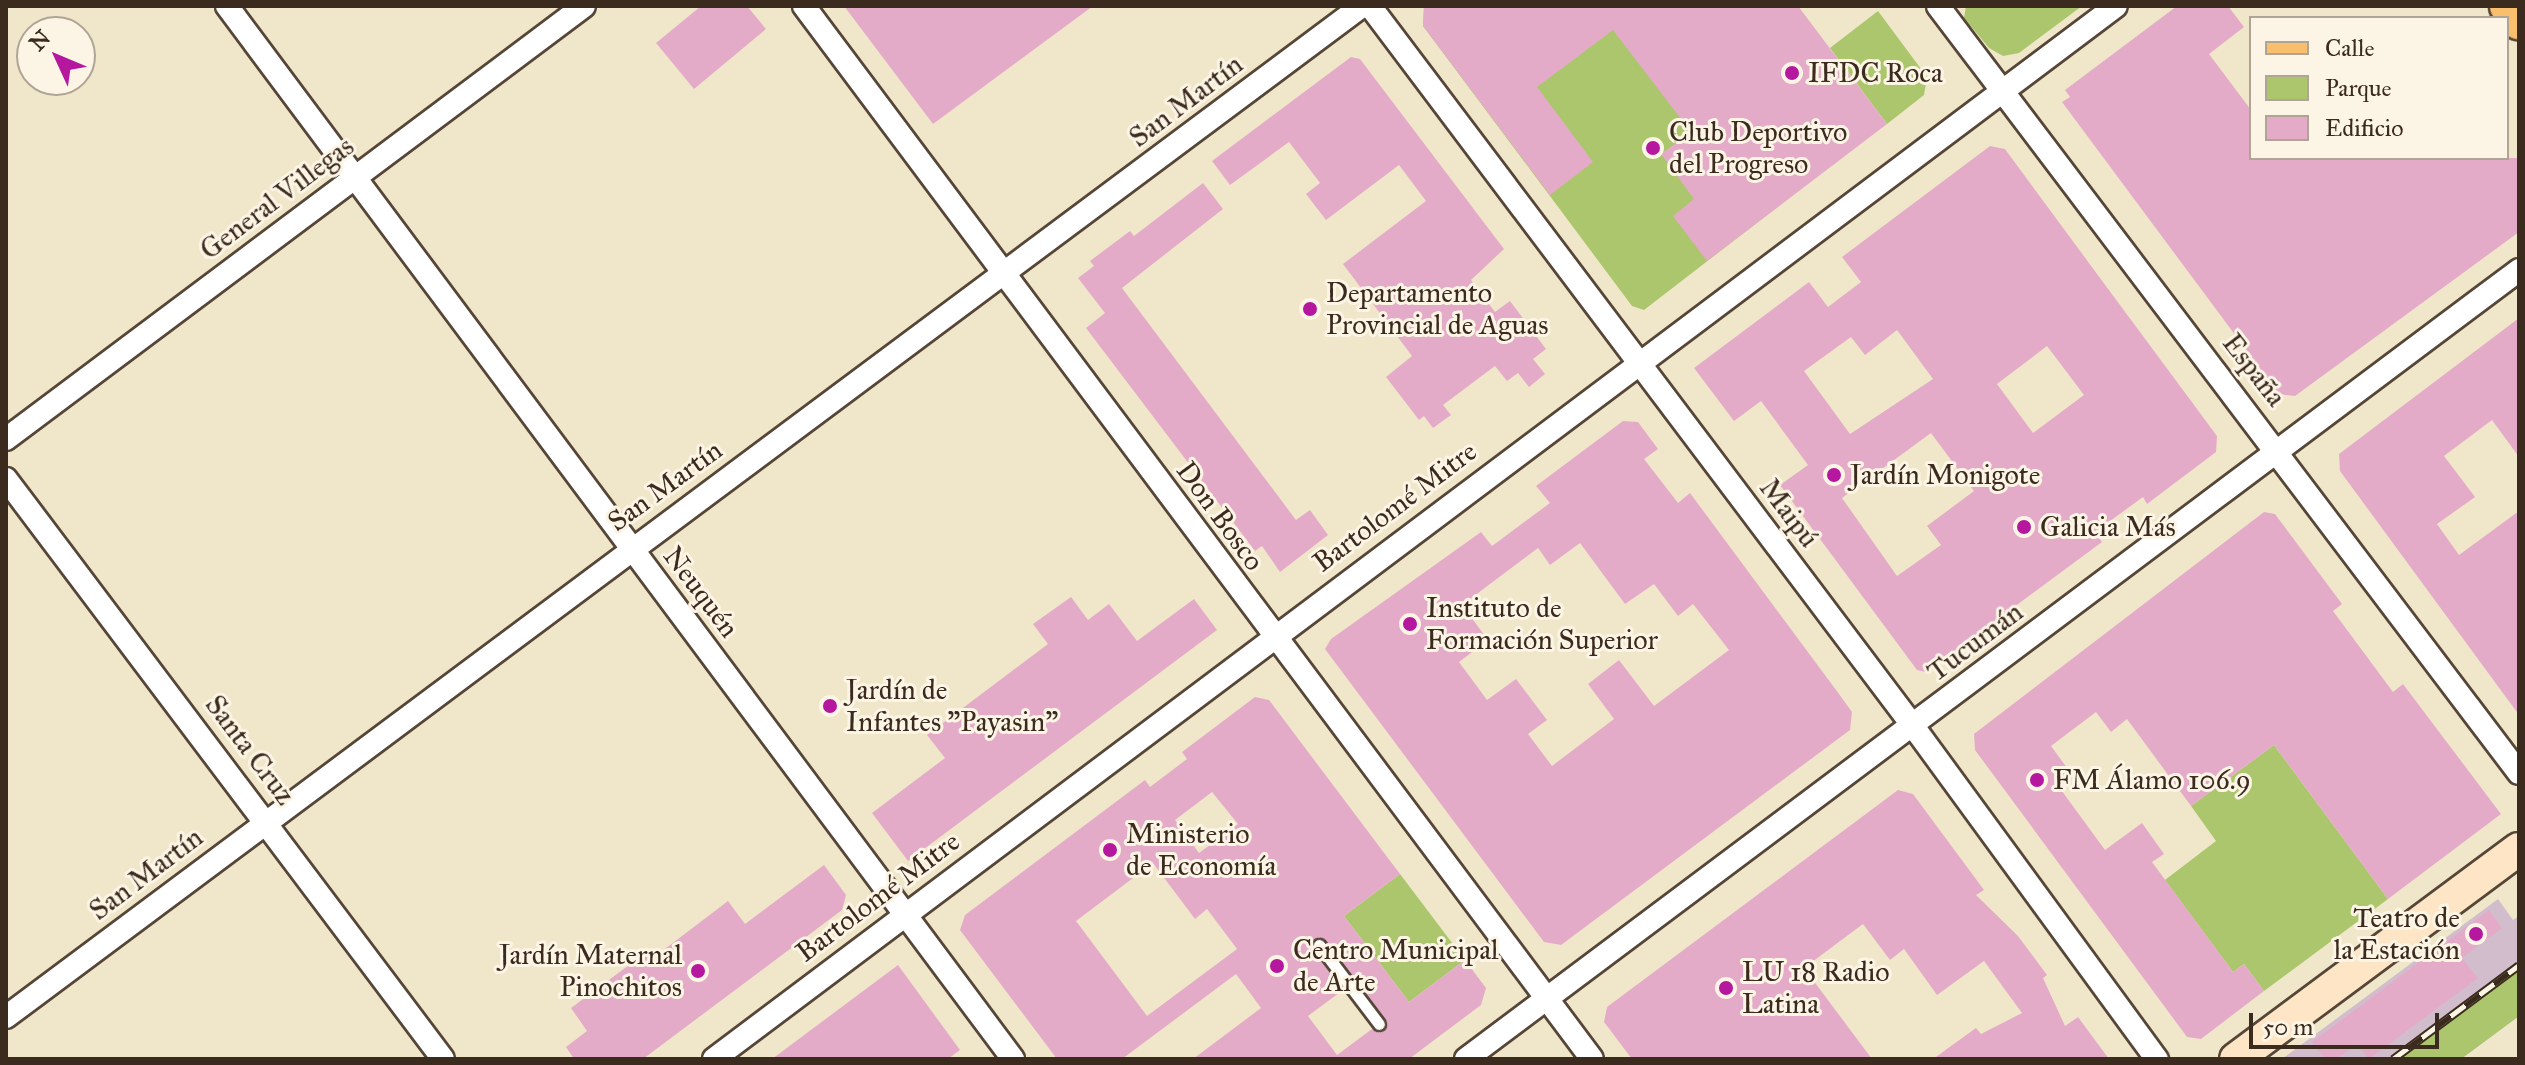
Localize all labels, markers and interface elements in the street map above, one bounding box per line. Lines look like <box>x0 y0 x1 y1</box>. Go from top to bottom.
north arrow <box>16 16 96 96</box>
legend <box>2249 16 2509 160</box>
text: N <box>24 24 56 56</box>
text: Calle <box>2325 33 2374 63</box>
street label: San Martín <box>1123 48 1249 154</box>
place label: IFDC Roca <box>1808 56 1943 90</box>
marker: IFDC Roca <box>1783 64 1801 82</box>
text: Parque <box>2325 73 2392 103</box>
text: Edificio <box>2325 113 2404 143</box>
place label: Club Deportivo del Progreso <box>1669 115 1847 181</box>
street label: General Villegas <box>193 129 361 267</box>
marker: Club Deportivo del Progreso <box>1644 139 1662 157</box>
place label: Departamento Provincial de Aguas <box>1326 276 1549 342</box>
marker: Departamento Provincial de Aguas <box>1301 300 1319 318</box>
street label: España <box>2215 327 2293 413</box>
street label: San Martín <box>601 433 729 539</box>
street label: Bartolomé Mitre <box>1307 435 1483 579</box>
street label: Don Bosco <box>1169 455 1271 577</box>
place label: Jardín Monigote <box>1850 458 2040 492</box>
marker: Jardín Monigote <box>1825 466 1843 484</box>
street label: Maipú <box>1752 472 1826 554</box>
place label: Galicia Más <box>2040 510 2176 544</box>
marker: Galicia Más <box>2015 518 2033 536</box>
street label: Neuquén <box>656 540 746 644</box>
place label: Instituto de Formación Superior <box>1426 591 1658 657</box>
street label: Tucumán <box>1921 595 2029 689</box>
marker: Instituto de Formación Superior <box>1401 615 1419 633</box>
place label: Jardín de Infantes "Payasin" <box>846 673 1058 739</box>
street label: Santa Cruz <box>198 689 302 811</box>
marker: Jardín de Infantes "Payasin" <box>821 697 839 715</box>
place label: FM Álamo 106.9 <box>2053 763 2251 797</box>
marker: FM Álamo 106.9 <box>2028 771 2046 789</box>
place label: Ministerio de Economía <box>1126 817 1276 883</box>
street label: San Martín <box>83 821 209 927</box>
street label: Bartolomé Mitre <box>790 825 966 969</box>
marker: Ministerio de Economía <box>1101 841 1119 859</box>
place label: Teatro de la Estación <box>2334 901 2460 967</box>
marker: Teatro de la Estación <box>2467 925 2485 943</box>
place label: Centro Municipal de Arte <box>1293 933 1499 999</box>
place label: Jardín Maternal Pinochitos <box>499 938 682 1004</box>
place label: LU 18 Radio Latina <box>1742 955 1890 1021</box>
marker: Centro Municipal de Arte <box>1268 957 1286 975</box>
marker: Jardín Maternal Pinochitos <box>689 962 707 980</box>
marker: LU 18 Radio Latina <box>1717 979 1735 997</box>
scale bar <box>2253 997 2443 1047</box>
text: 50 m <box>2263 1012 2313 1042</box>

